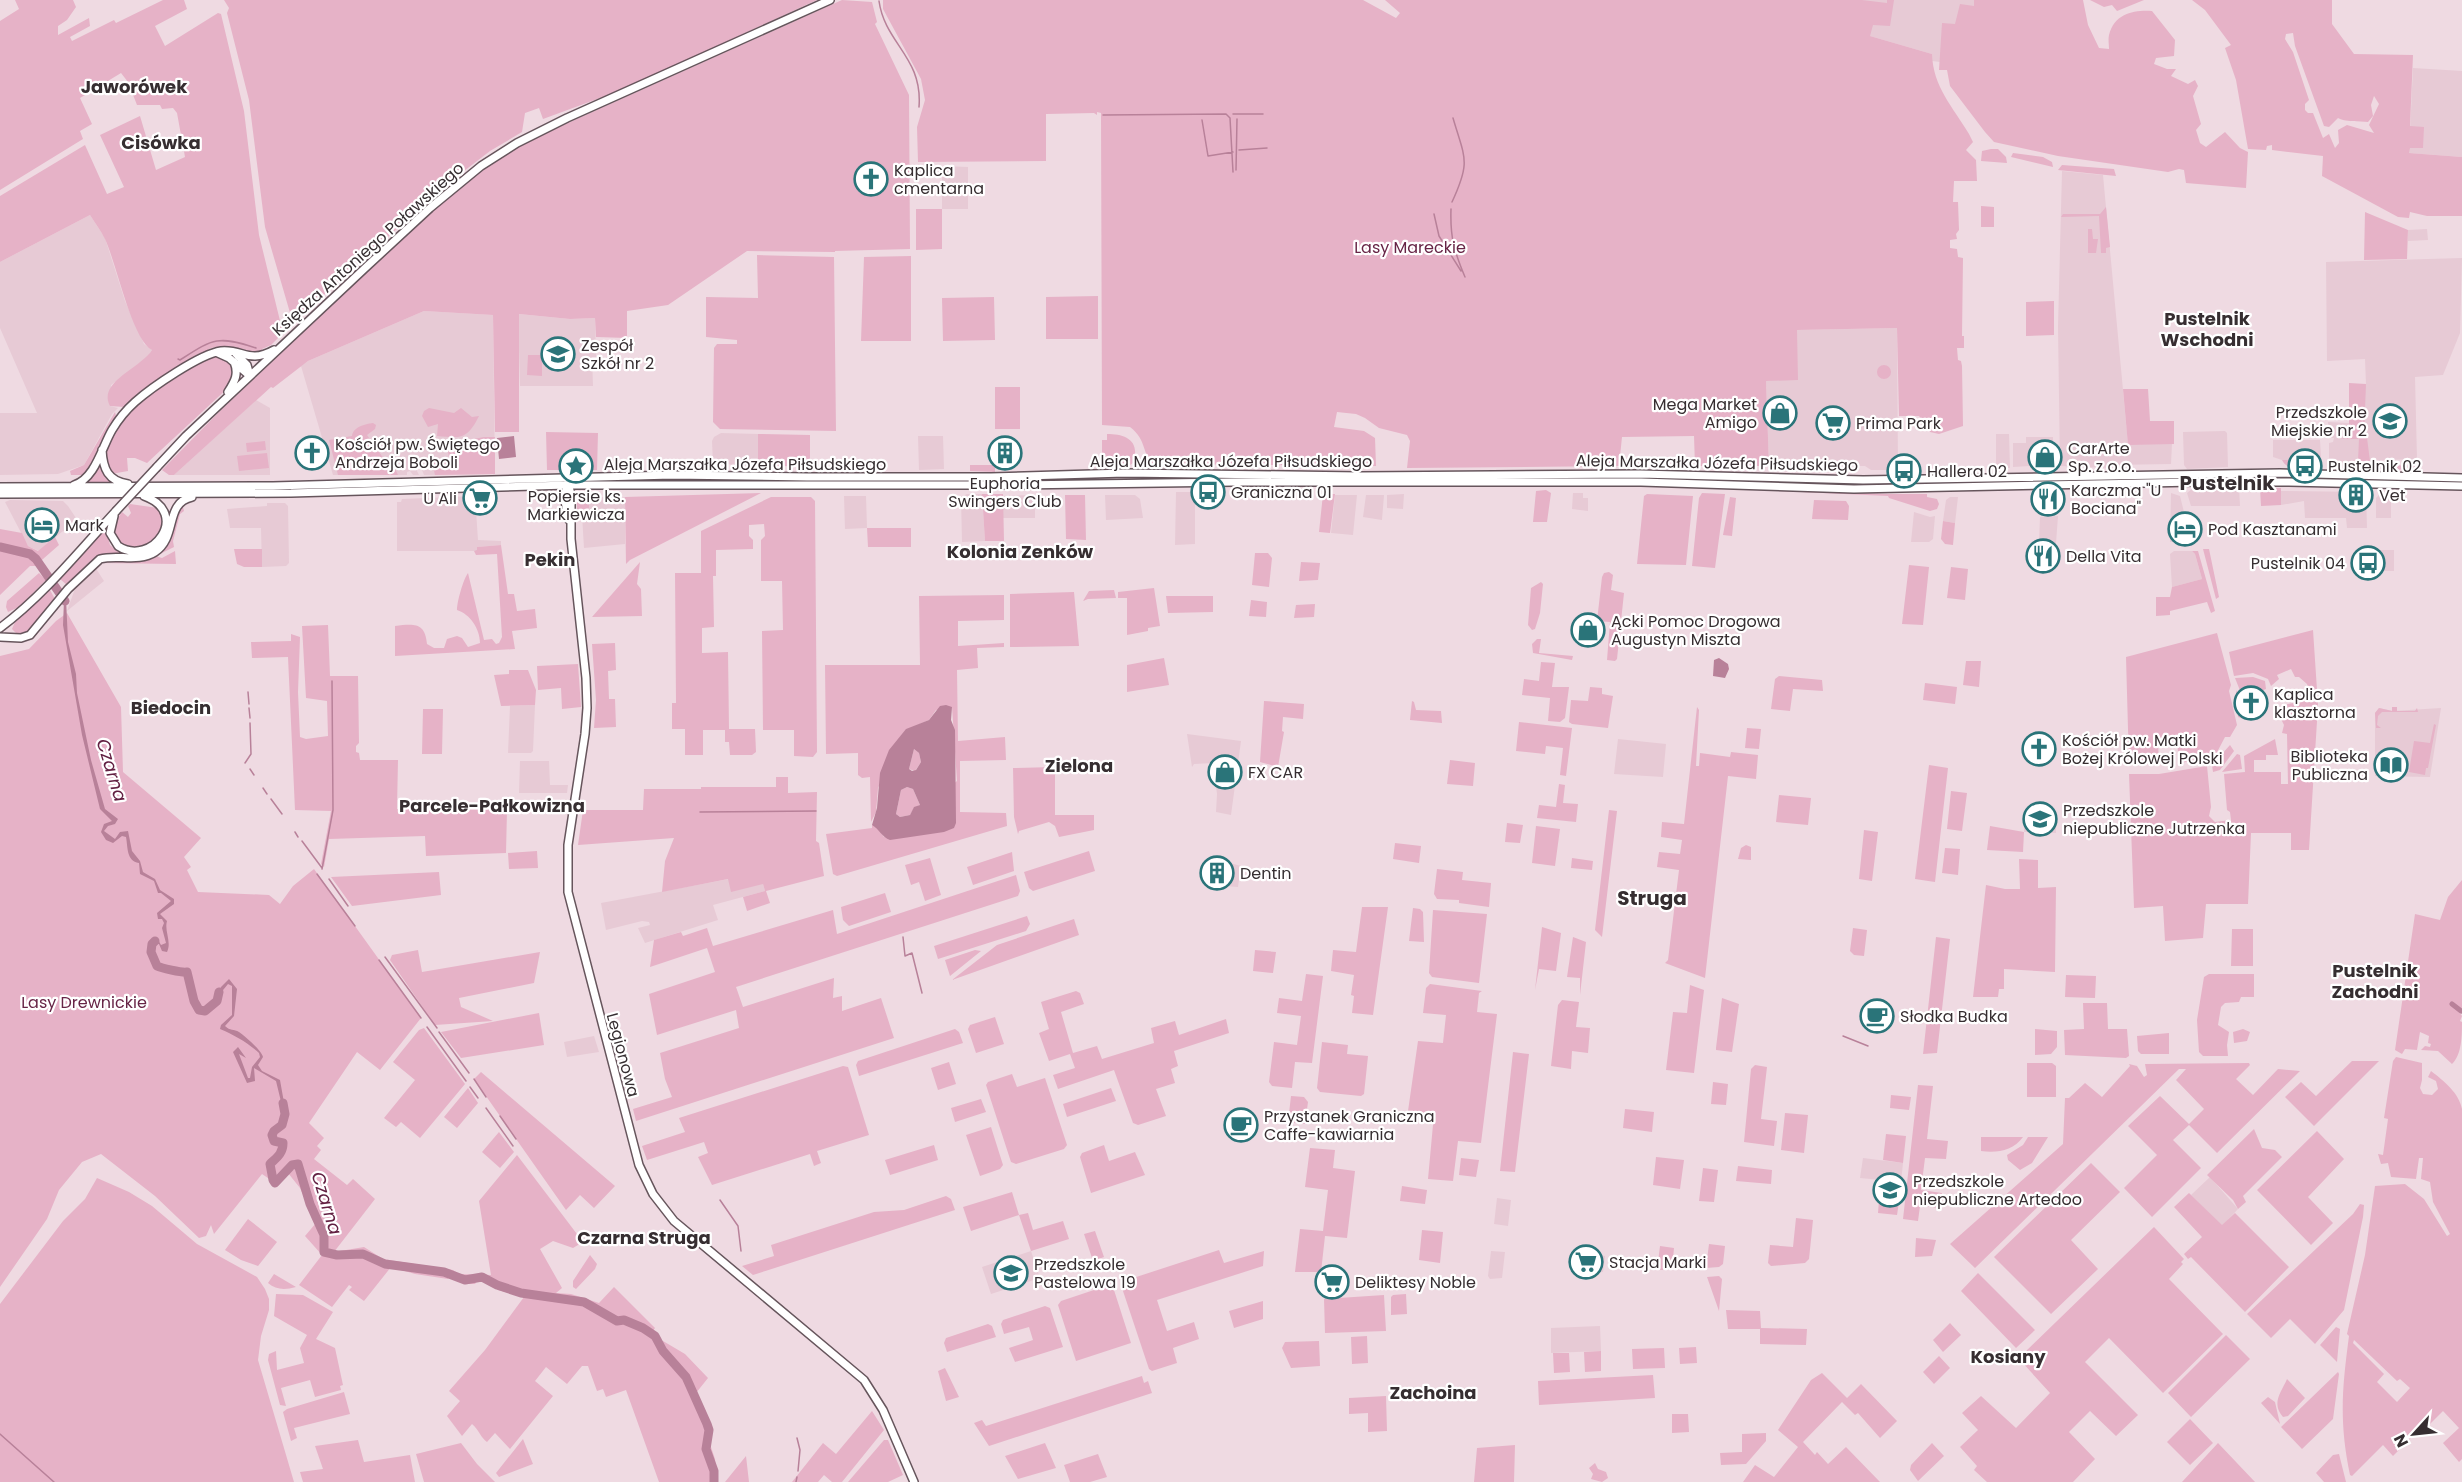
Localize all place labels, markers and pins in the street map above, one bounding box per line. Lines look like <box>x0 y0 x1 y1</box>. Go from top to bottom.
place label: Kaplica cmentarna <box>894 159 984 200</box>
church icon: Kaplica cmentarna <box>853 161 889 197</box>
place label: Zespół Szkół nr 2 <box>581 334 654 375</box>
school or university icon: Zespół Szkół nr 2 <box>540 336 576 372</box>
place label: Mega Market Amigo <box>1653 393 1757 434</box>
shop icon: Mega Market Amigo <box>1762 395 1798 431</box>
place label: Przedszkole Miejskie nr 2 <box>2271 401 2367 442</box>
school or university icon: Przedszkole Miejskie nr 2 <box>2372 403 2408 439</box>
supermarket icon: Prima Park <box>1815 405 1851 441</box>
place label: Prima Park <box>1856 412 1942 435</box>
place label: Kościół pw. Świętego Andrzeja Boboli <box>335 433 500 474</box>
church icon: Kościół pw. Świętego Andrzeja Boboli <box>294 435 330 471</box>
building icon: Euphoria Swingers Club <box>987 435 1023 471</box>
place label: CarArte Sp. z o.o. <box>2068 437 2135 478</box>
shop icon: CarArte Sp. z o.o. <box>2027 439 2063 475</box>
place icon: Popiersie ks. Markiewicza <box>558 448 594 484</box>
bus stop icon: Pustelnik 02 <box>2287 448 2323 484</box>
bus stop icon: Hallera 02 <box>1886 453 1922 489</box>
place label: Pustelnik 02 <box>2328 455 2421 478</box>
place label: Hallera 02 <box>1927 460 2007 483</box>
place label: Euphoria Swingers Club <box>948 472 1062 513</box>
bus stop icon: Graniczna 01 <box>1190 474 1226 510</box>
building icon: Vet <box>2338 477 2374 513</box>
place label: Karczma "U Bociana" <box>2071 479 2161 520</box>
supermarket icon: U Ali <box>462 480 498 516</box>
place label: Graniczna 01 <box>1231 481 1332 504</box>
restaurant icon: Karczma "U Bociana" <box>2030 481 2066 517</box>
place label: Vet <box>2379 484 2406 507</box>
place label: Popiersie ks. Markiewicza <box>527 485 625 526</box>
place label: U Ali <box>423 487 457 510</box>
hotel icon: Mark <box>24 507 60 543</box>
hotel icon: Pod Kasztanami <box>2167 511 2203 547</box>
place label: Mark <box>65 514 105 537</box>
place label: Pod Kasztanami <box>2208 518 2337 541</box>
restaurant icon: Della Vita <box>2025 538 2061 574</box>
place label: Della Vita <box>2066 545 2142 568</box>
bus stop icon: Pustelnik 04 <box>2350 545 2386 581</box>
place label: Pustelnik 04 <box>2251 552 2345 575</box>
place label: Ącki Pomoc Drogowa Augustyn Miszta <box>1611 610 1781 651</box>
shop icon: Ącki Pomoc Drogowa Augustyn Miszta <box>1570 612 1606 648</box>
place label: Kaplica klasztorna <box>2274 683 2356 724</box>
church icon: Kaplica klasztorna <box>2233 685 2269 721</box>
place label: Kościół pw. Matki Bożej Królowej Polski <box>2062 729 2223 770</box>
church icon: Kościół pw. Matki Bożej Królowej Polski <box>2021 731 2057 767</box>
place label: Biblioteka Publiczna <box>2291 745 2368 786</box>
library icon: Biblioteka Publiczna <box>2373 747 2409 783</box>
shop icon: FX CAR <box>1207 754 1243 790</box>
place label: FX CAR <box>1248 761 1303 784</box>
place label: Przedszkole niepubliczne Jutrzenka <box>2063 799 2245 840</box>
school or university icon: Przedszkole niepubliczne Jutrzenka <box>2022 801 2058 837</box>
building icon: Dentin <box>1199 855 1235 891</box>
place label: Dentin <box>1240 862 1291 885</box>
cafe icon: Słodka Budka <box>1859 998 1895 1034</box>
place label: Słodka Budka <box>1900 1005 2008 1028</box>
place label: Przystanek Graniczna Caffe-kawiarnia <box>1264 1105 1435 1146</box>
cafe icon: Przystanek Graniczna Caffe-kawiarnia <box>1223 1107 1259 1143</box>
place label: Przedszkole niepubliczne Artedoo <box>1913 1170 2082 1211</box>
school or university icon: Przedszkole niepubliczne Artedoo <box>1872 1172 1908 1208</box>
supermarket icon: Stacja Marki <box>1568 1244 1604 1280</box>
place label: Stacja Marki <box>1609 1251 1707 1274</box>
place label: Przedszkole Pastelowa 19 <box>1034 1253 1136 1294</box>
school or university icon: Przedszkole Pastelowa 19 <box>993 1255 1029 1291</box>
supermarket icon: Deliktesy Noble <box>1314 1264 1350 1300</box>
place label: Deliktesy Noble <box>1355 1271 1476 1294</box>

